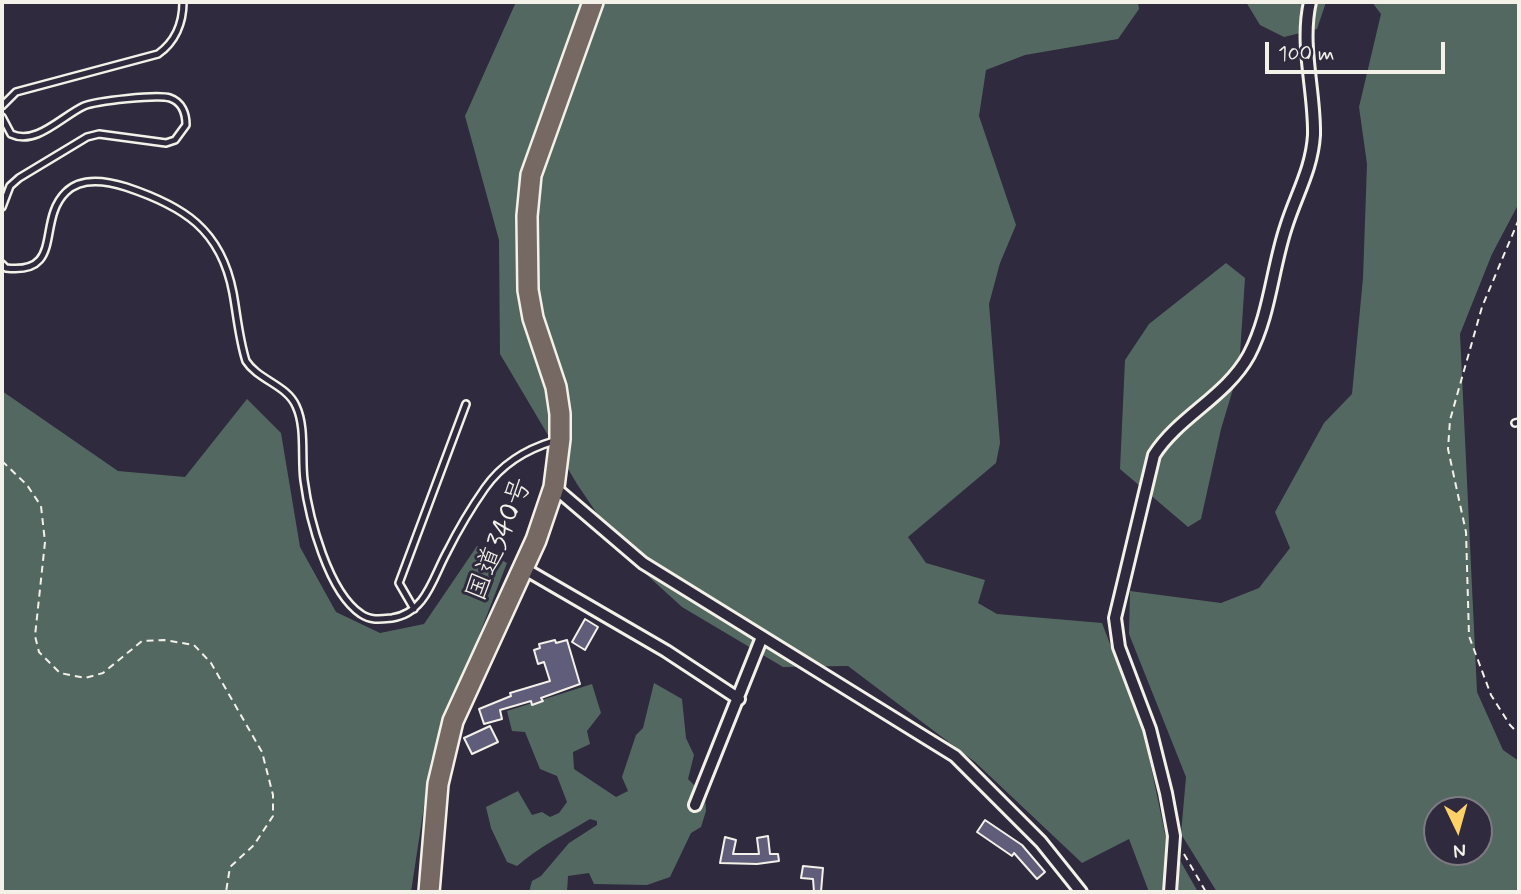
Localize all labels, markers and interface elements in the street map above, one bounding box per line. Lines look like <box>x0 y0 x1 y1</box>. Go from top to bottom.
scale bar <box>1269 28 1449 72</box>
text: 100 m <box>1278 40 1334 68</box>
street label: 国道340号 <box>461 473 541 607</box>
north arrow <box>1423 796 1493 866</box>
text: N <box>1452 837 1467 863</box>

